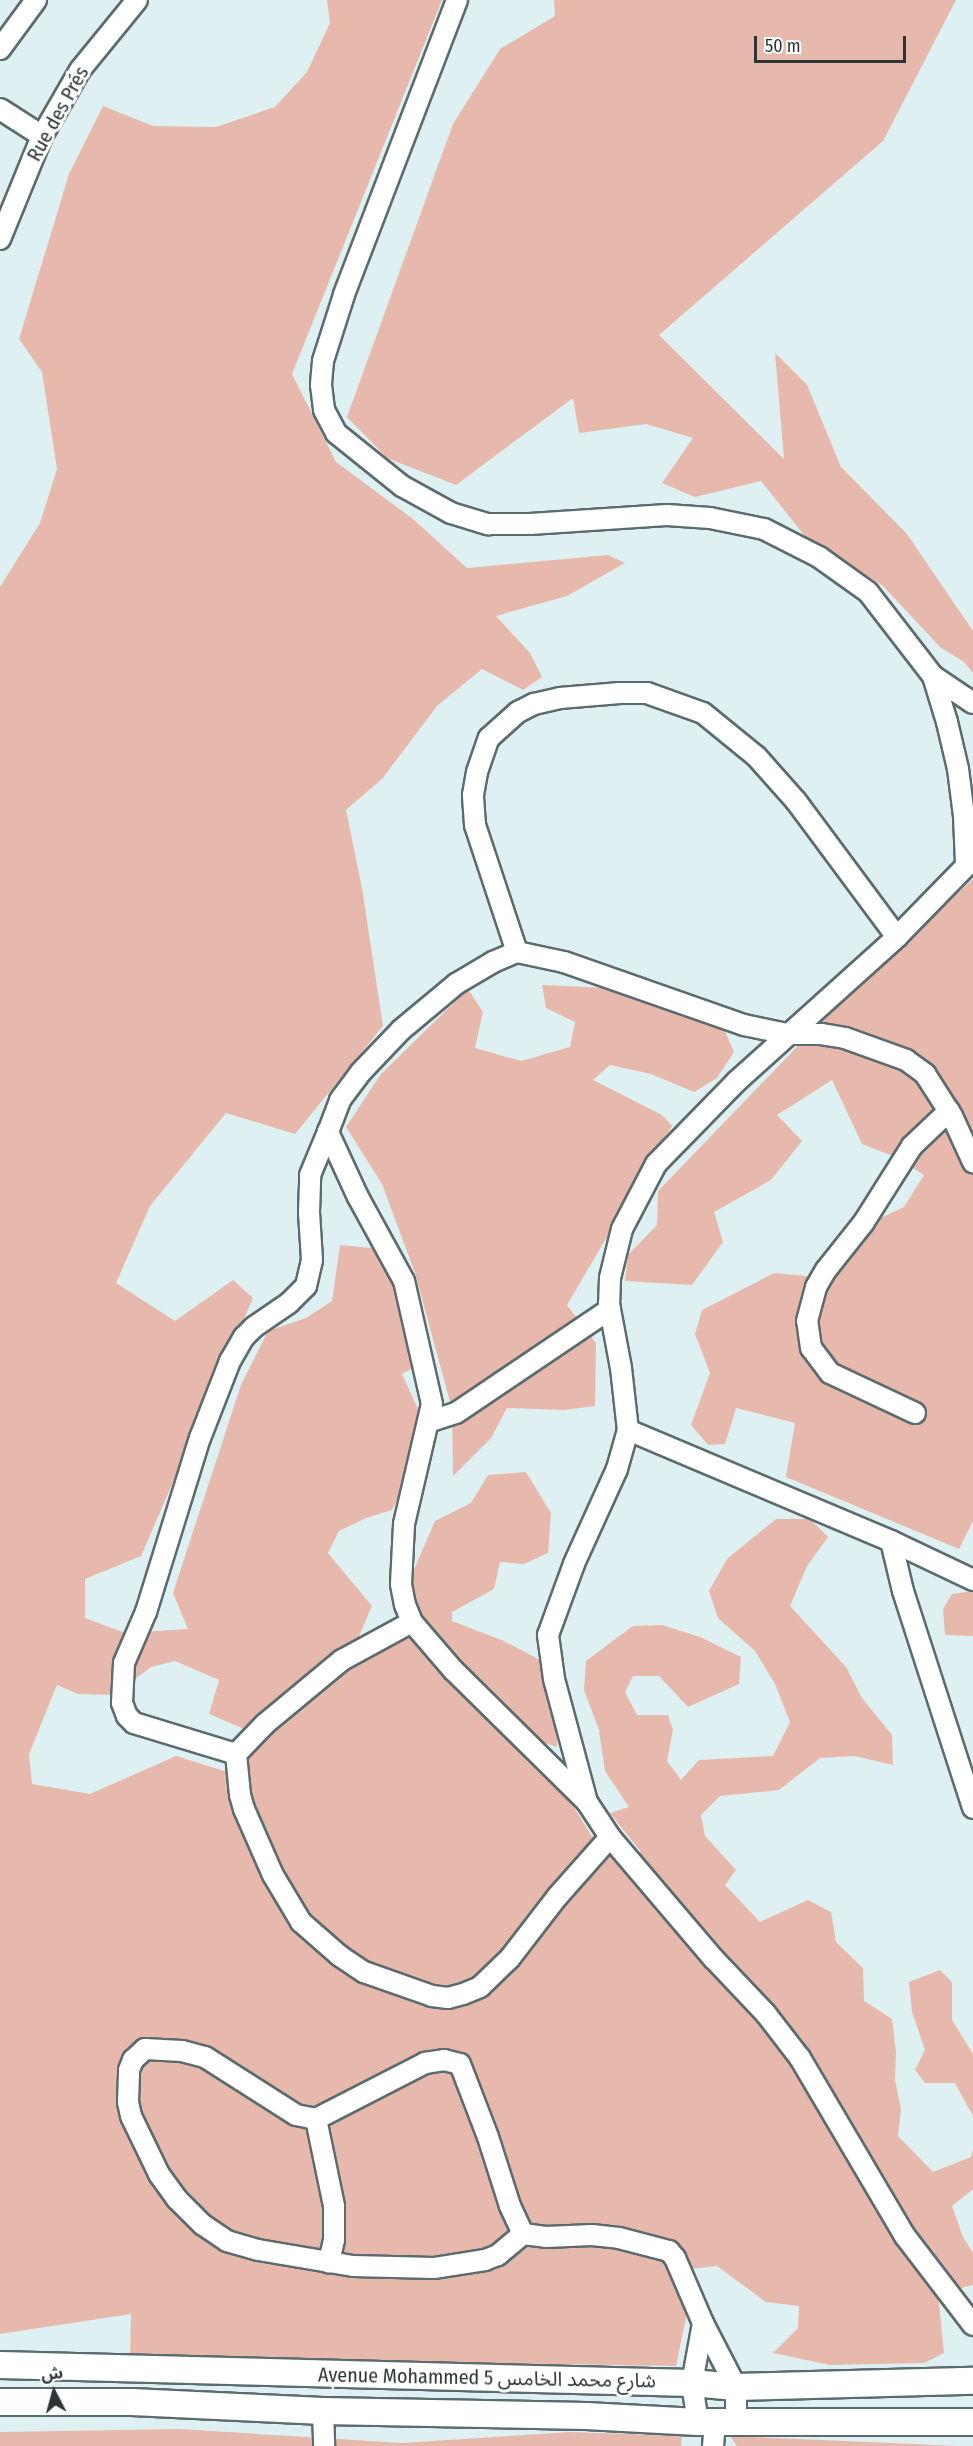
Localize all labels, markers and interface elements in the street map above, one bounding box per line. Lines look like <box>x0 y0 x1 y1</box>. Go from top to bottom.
scale bar <box>757 24 908 62</box>
text: 50 m <box>765 35 801 57</box>
street label: Rue des Prés <box>22 62 94 166</box>
north arrow <box>24 2362 84 2422</box>
text: ش <box>40 2363 64 2384</box>
street label: Avenue Mohammed 5 شارع محمد الخامس <box>318 2363 656 2393</box>

